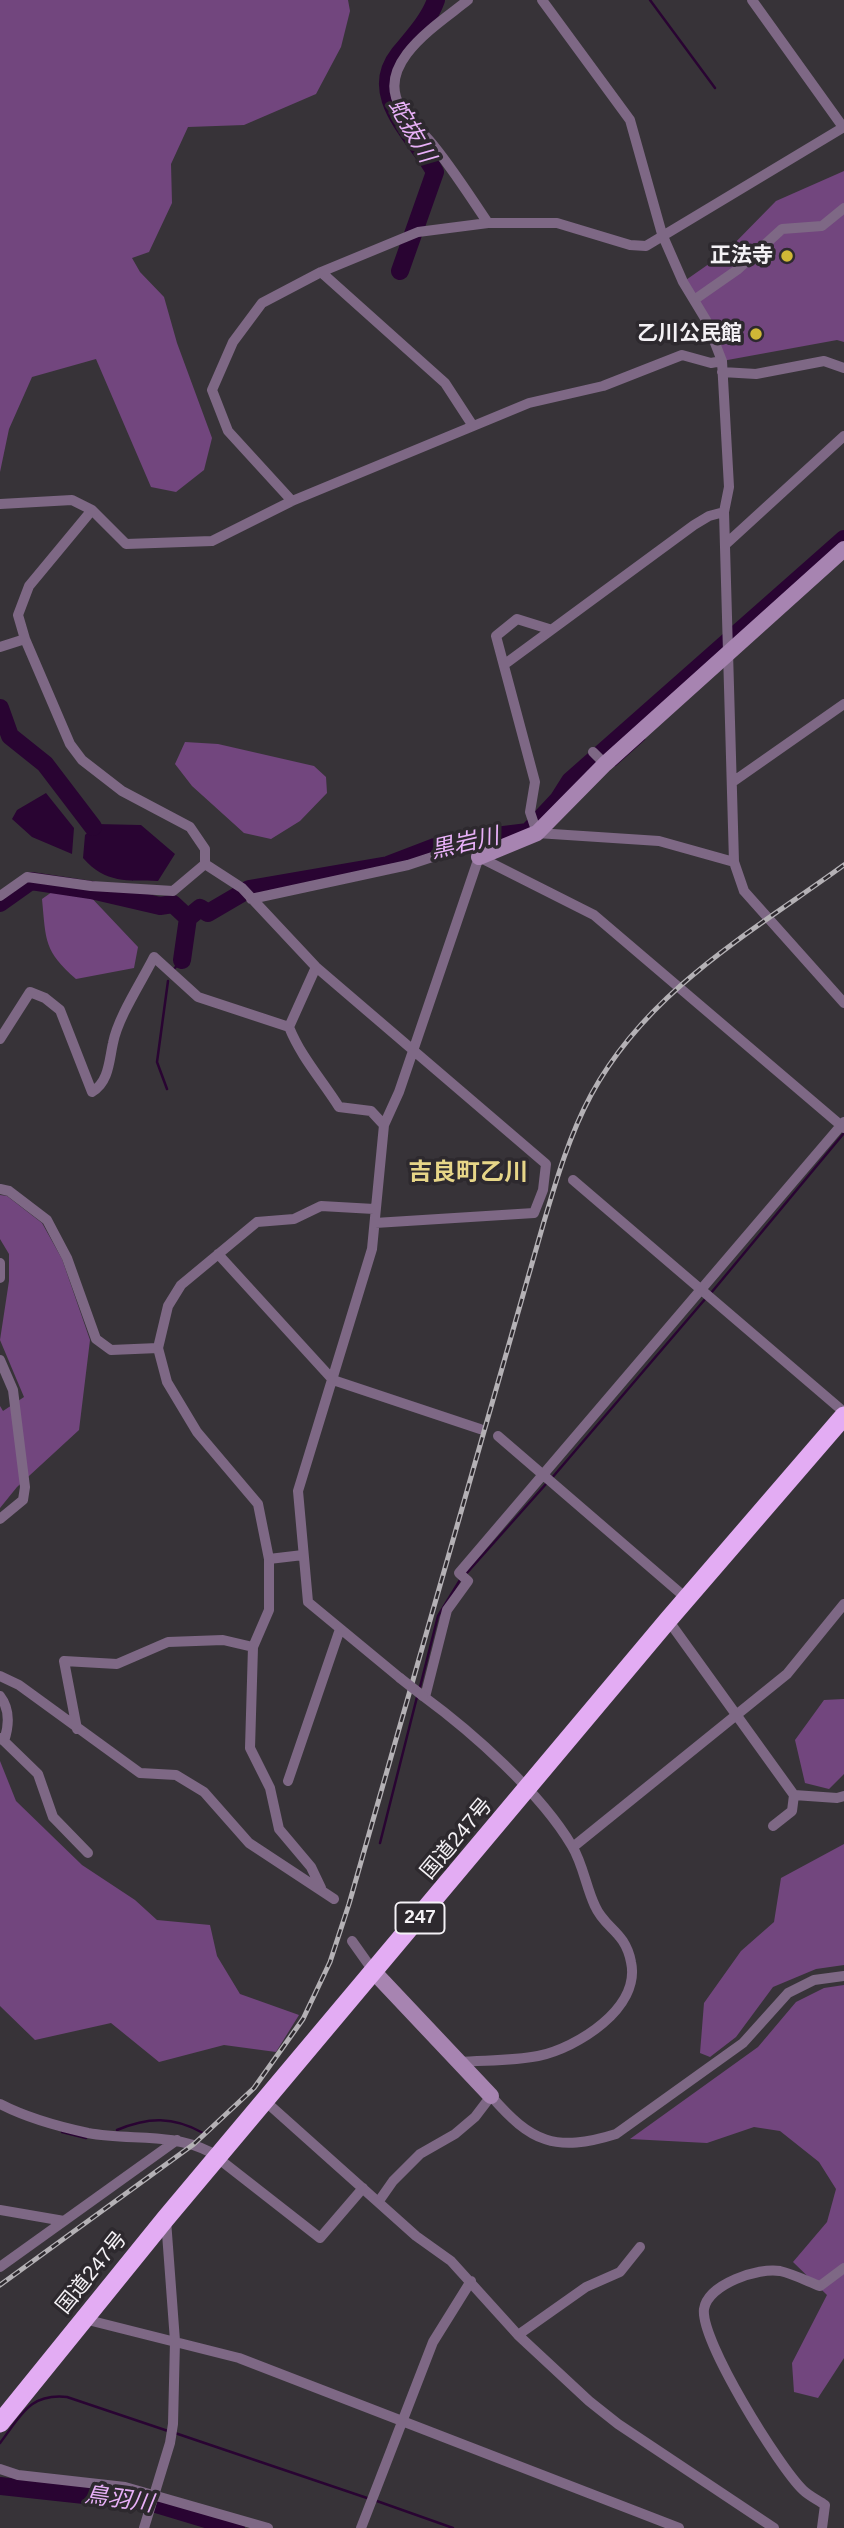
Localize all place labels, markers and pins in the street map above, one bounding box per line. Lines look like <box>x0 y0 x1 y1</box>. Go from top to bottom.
place label: 正法寺 <box>710 243 773 269</box>
marker: 正法寺 <box>779 248 795 264</box>
place label: 乙川公民館 <box>637 321 742 347</box>
marker: 乙川公民館 <box>748 326 764 342</box>

